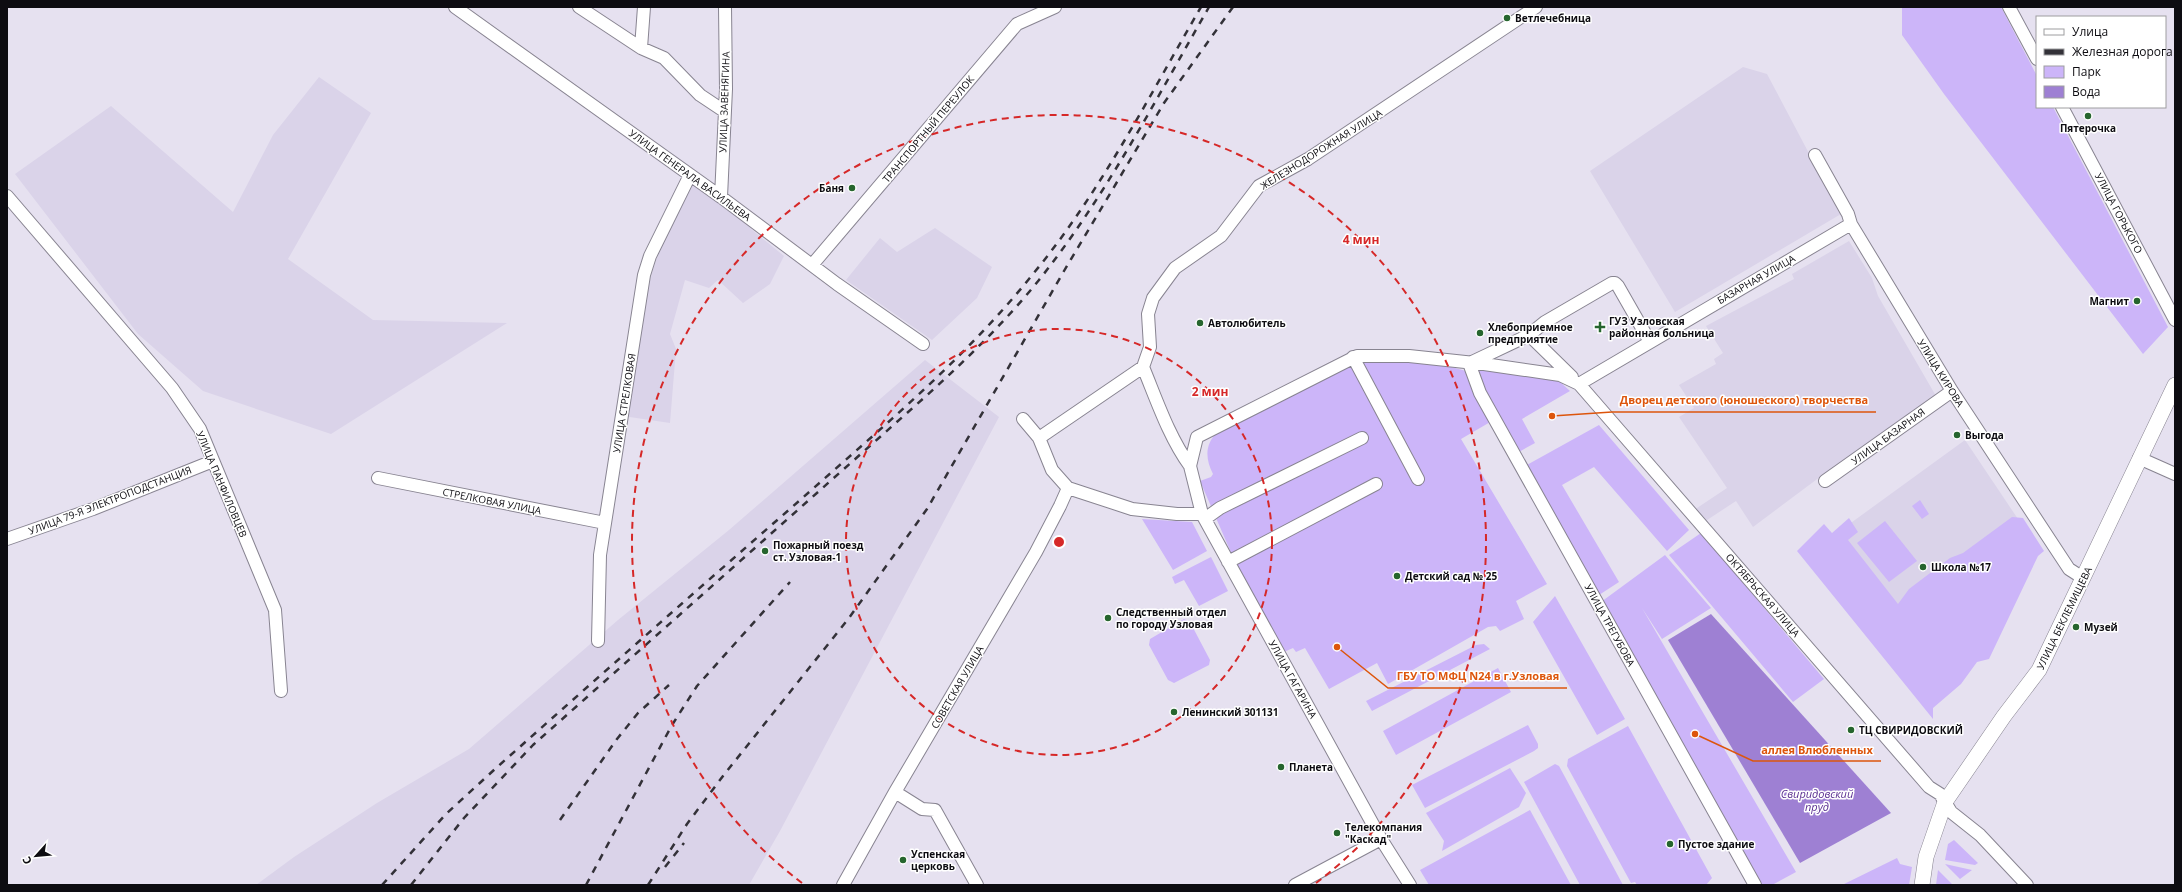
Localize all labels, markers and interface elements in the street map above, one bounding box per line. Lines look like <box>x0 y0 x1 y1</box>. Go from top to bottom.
place label: Ветлечебница <box>1515 11 1591 25</box>
marker: Ветлечебница <box>1502 13 1512 23</box>
legend <box>2036 16 2166 108</box>
text: Улица <box>2072 23 2108 40</box>
text: Железная дорога <box>2072 43 2173 60</box>
street label: УЛИЦА ЗАВЕНЯГИНА <box>715 50 733 153</box>
text: Парк <box>2072 63 2102 80</box>
street label: ТРАНСПОРТНЫЙ ПЕРЕУЛОК <box>879 72 978 185</box>
text: Вода <box>2072 83 2101 100</box>
street label: ЖЕЛЕЗНОДОРОЖНАЯ УЛИЦА <box>1257 105 1385 192</box>
marker: Пятерочка <box>2083 111 2093 121</box>
place label: Пятерочка <box>2060 121 2116 135</box>
street label: УЛИЦА ГЕНЕРАЛА ВАСИЛЬЕВА <box>626 126 754 224</box>
street label: УЛИЦА ГОРЬКОГО <box>2092 170 2146 256</box>
place label: Баня <box>819 181 844 195</box>
marker: Баня <box>847 183 857 193</box>
text: 4 мин <box>1343 231 1379 248</box>
street label: БАЗАРНАЯ УЛИЦА <box>1715 251 1798 307</box>
place label: Магнит <box>2089 294 2129 308</box>
marker: Магнит <box>2132 296 2142 306</box>
place label: ГУЗ Узловская районная больница <box>1609 314 1714 340</box>
place label: Автолюбитель <box>1208 316 1286 330</box>
marker: Автолюбитель <box>1195 318 1205 328</box>
place label: Хлебоприемное предприятие <box>1488 320 1573 346</box>
marker: ГУЗ Узловская районная больница <box>1594 321 1606 333</box>
marker: Хлебоприемное предприятие <box>1475 328 1485 338</box>
street label: УЛИЦА КИРОВА <box>1915 336 1968 410</box>
street label: УЛИЦА СТРЕЛКОВАЯ <box>609 352 639 454</box>
text: 2 мин <box>1192 383 1228 400</box>
callout: Дворец детского (юношеского) творчества <box>1612 389 1876 412</box>
text: Дворец детского (юношеского) творчества <box>1620 392 1868 407</box>
street label: УЛИЦА БАЗАРНАЯ <box>1848 405 1928 467</box>
place label: Выгода <box>1965 428 2004 442</box>
street label: УЛИЦА ПАНФИЛОВЦЕВ <box>193 429 251 539</box>
marker: Выгода <box>1952 430 1962 440</box>
street label: УЛИЦА 79-Я ЭЛЕКТРОПОДСТАНЦИЯ <box>26 462 194 538</box>
street label: СТРЕЛКОВАЯ УЛИЦА <box>441 485 543 518</box>
centre of rings <box>1052 535 1066 549</box>
place label: Пожарный поезд ст. Узловая-1 <box>773 538 864 564</box>
marker: Пожарный поезд ст. Узловая-1 <box>760 546 770 556</box>
street label: ОКТЯБРЬСКАЯ УЛИЦА <box>1723 550 1804 640</box>
place label: Школа №17 <box>1931 560 1991 574</box>
marker: Школа №17 <box>1918 562 1928 572</box>
street label: УЛИЦА БЕКЛЕМИЩЕВА <box>2033 564 2095 672</box>
place label: Детский сад № 25 <box>1405 569 1497 583</box>
marker: Детский сад № 25 <box>1392 571 1402 581</box>
street label: УЛИЦА ТРЕГУБОВА <box>1582 581 1639 669</box>
place label: Следственный отдел по городу Узловая <box>1116 605 1227 631</box>
marker: Следственный отдел по городу Узловая <box>1103 613 1113 623</box>
place label: Музей <box>2084 620 2118 634</box>
marker: Музей <box>2071 622 2081 632</box>
street label: УЛИЦА ГАГАРИНА <box>1266 637 1321 721</box>
street label: СОВЕТСКАЯ УЛИЦА <box>928 642 987 731</box>
callout: ГБУ ТО МФЦ N24 в г.Узловая <box>1388 665 1567 688</box>
text: ГБУ ТО МФЦ N24 в г.Узловая <box>1397 668 1559 683</box>
place label: Ленинский 301131 <box>1182 705 1278 719</box>
marker: Ленинский 301131 <box>1169 707 1179 717</box>
place label: ТЦ СВИРИДОВСКИЙ <box>1859 723 1963 737</box>
marker: ТЦ СВИРИДОВСКИЙ <box>1846 725 1856 735</box>
callout: аллея Влюбленных <box>1753 738 1881 761</box>
text: аллея Влюбленных <box>1761 742 1873 757</box>
place label: Планета <box>1289 760 1333 774</box>
marker: Планета <box>1276 762 1286 772</box>
water label: Свиридовский пруд <box>1781 786 1854 814</box>
place label: Телекомпания "Каскад" <box>1345 820 1422 846</box>
marker: Телекомпания "Каскад" <box>1332 828 1342 838</box>
north arrow <box>16 836 56 876</box>
place label: Пустое здание <box>1678 837 1755 851</box>
marker: Пустое здание <box>1665 839 1675 849</box>
place label: Успенская церковь <box>911 847 965 873</box>
text: С <box>18 854 35 867</box>
marker: Успенская церковь <box>898 855 908 865</box>

